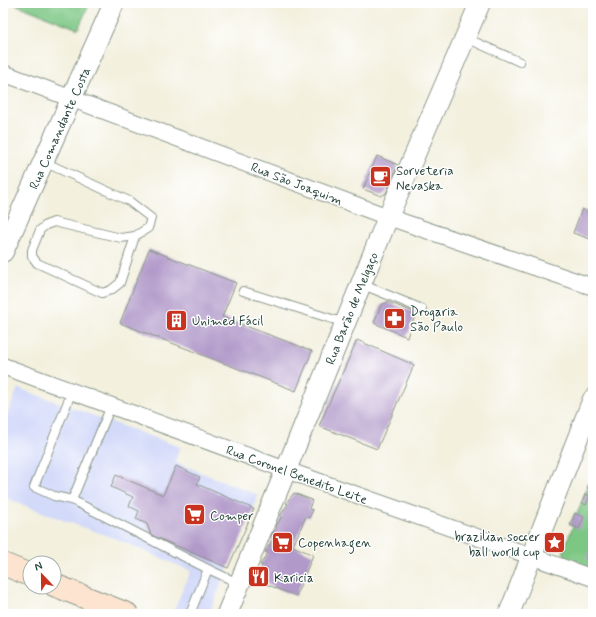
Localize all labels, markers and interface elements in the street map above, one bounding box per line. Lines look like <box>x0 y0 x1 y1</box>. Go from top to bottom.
street label: Rua Comandante Costa <box>26 65 95 192</box>
street label: Rua São Joaquim <box>248 159 345 210</box>
place label: Sorveteria Nevaska <box>396 163 454 195</box>
cafe icon: Sorveteria Nevaska <box>368 164 394 190</box>
street label: Rua Barão de Melgaço <box>322 249 383 367</box>
place label: Drogaria São Paulo <box>410 304 463 336</box>
pharmacy icon: Drogaria São Paulo <box>382 305 408 331</box>
building icon: Unimed Fácil <box>163 307 189 333</box>
place label: Unimed Fácil <box>192 313 263 330</box>
street label: Rua Coronel Benedito Leite <box>223 442 370 509</box>
supermarket icon: Comper <box>182 502 208 528</box>
place label: Comper <box>210 508 254 525</box>
supermarket icon: Copenhagen <box>270 529 296 555</box>
place label: brazilian soccer ball world cup <box>454 529 541 561</box>
place icon: brazilian soccer ball world cup <box>542 530 568 556</box>
place label: Copenhagen <box>298 535 371 554</box>
north arrow <box>22 555 62 595</box>
text: N <box>33 559 45 575</box>
restaurant icon: Karicia <box>246 564 272 590</box>
place label: Karicia <box>274 570 314 587</box>

